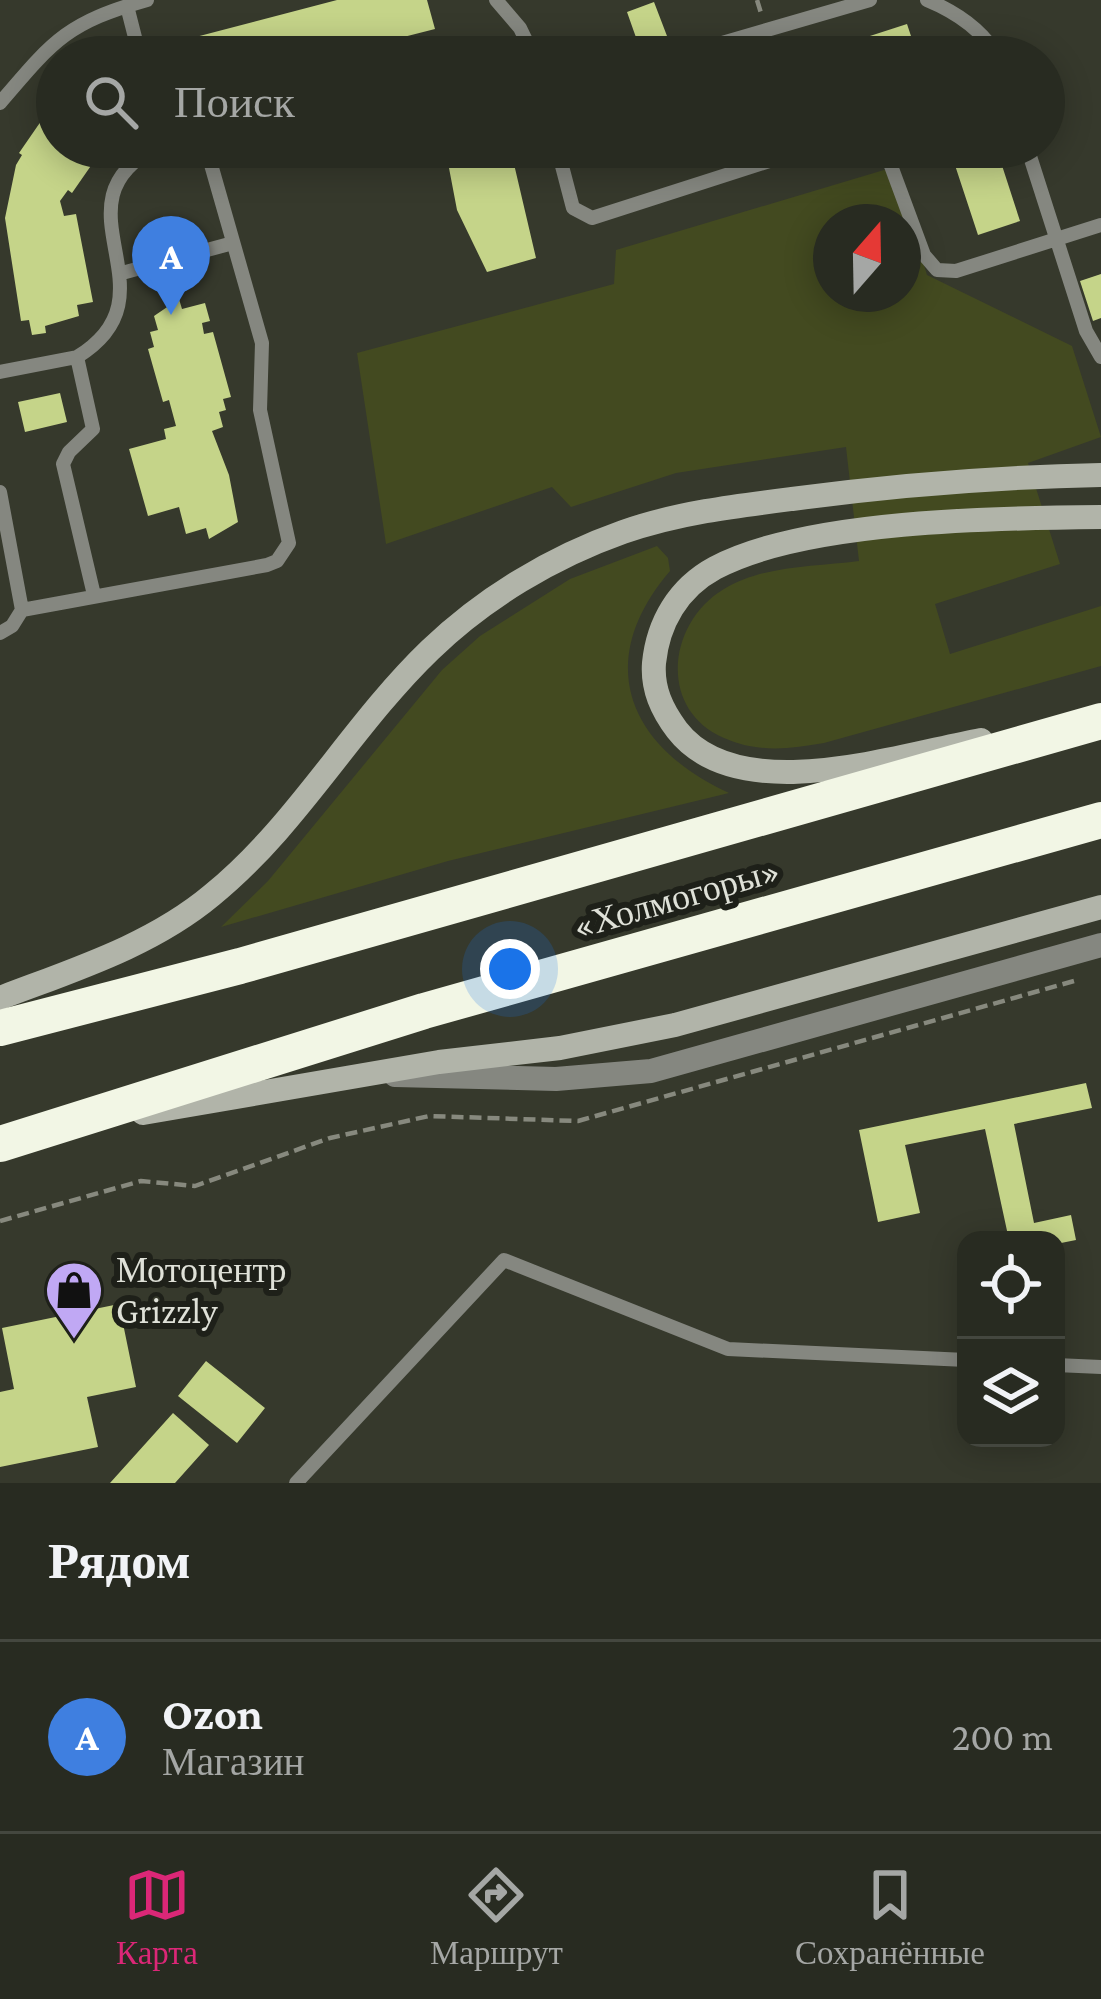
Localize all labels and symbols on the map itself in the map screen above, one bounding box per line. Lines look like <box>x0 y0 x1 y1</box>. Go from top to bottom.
north arrow <box>813 204 921 312</box>
pin: A <box>132 216 210 315</box>
street label: «Холмогоры» <box>568 849 784 947</box>
your location <box>480 939 540 999</box>
place label: Мотоцентр Grizzly <box>116 1250 287 1331</box>
shop icon: Мотоцентр Grizzly <box>43 1259 105 1341</box>

